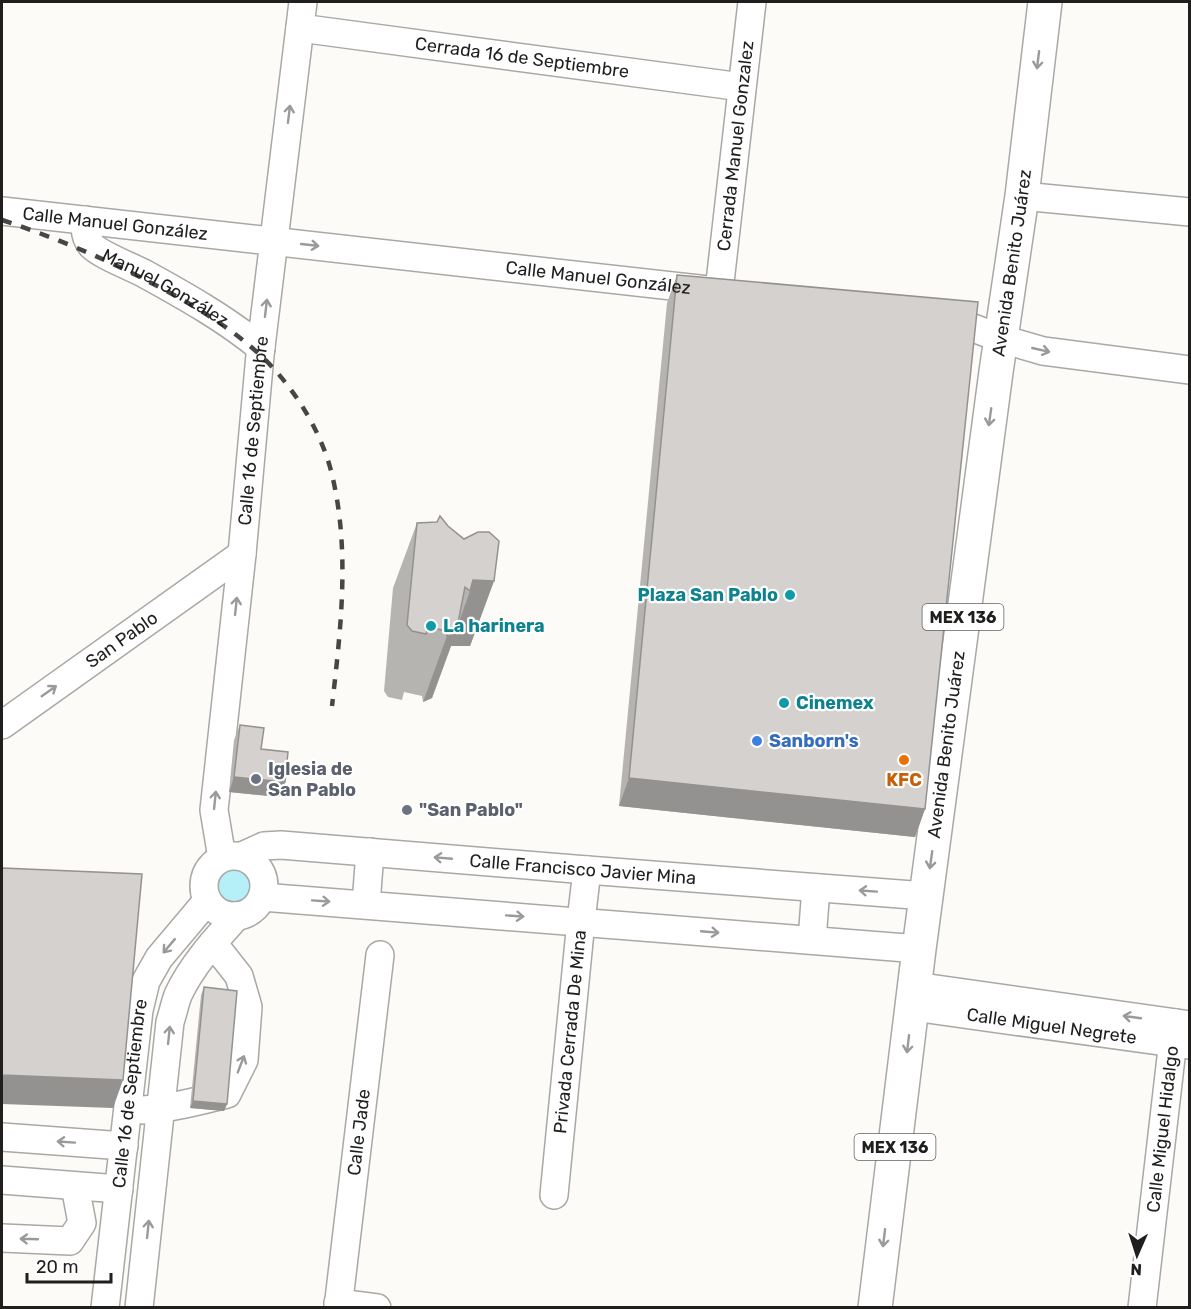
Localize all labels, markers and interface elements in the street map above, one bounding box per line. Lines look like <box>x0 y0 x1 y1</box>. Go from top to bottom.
street label: Cerrada 16 de Septiembre <box>414 32 630 83</box>
street label: Cerrada Manuel Gonzalez <box>713 39 759 252</box>
one-way arrow <box>1033 49 1044 69</box>
one-way arrow <box>284 105 295 125</box>
street label: Avenida Benito Juárez <box>987 168 1036 358</box>
street label: Calle Manuel González <box>21 202 209 245</box>
one-way arrow <box>299 240 319 251</box>
street label: Manuel González <box>98 244 233 332</box>
street label: Calle Manuel González <box>504 256 692 299</box>
one-way arrow <box>261 298 272 318</box>
street label: Calle 16 de Septiembre <box>234 335 273 526</box>
one-way arrow <box>1031 345 1051 356</box>
one-way arrow <box>984 407 995 427</box>
place label: Plaza San Pablo <box>638 584 778 606</box>
marker: Plaza San Pablo <box>783 588 797 602</box>
one-way arrow <box>231 597 242 617</box>
road number: MEX 136 <box>922 604 1004 630</box>
street label: San Pablo <box>81 607 162 673</box>
place label: La harinera <box>443 615 545 637</box>
marker: La harinera <box>424 619 438 633</box>
street label: Avenida Benito Juárez <box>923 649 970 840</box>
one-way arrow <box>41 685 57 697</box>
place label: Cinemex <box>796 692 874 714</box>
marker: Cinemex <box>777 696 791 710</box>
place label: Sanborn's <box>769 730 859 752</box>
marker: Sanborn's <box>750 734 764 748</box>
marker: KFC <box>897 753 911 767</box>
place label: Iglesia de San Pablo <box>268 758 356 801</box>
place label: KFC <box>886 769 922 791</box>
marker: Iglesia de San Pablo <box>249 772 263 786</box>
one-way arrow <box>210 791 221 810</box>
place label: "San Pablo" <box>419 799 523 821</box>
marker: "San Pablo" <box>400 803 414 817</box>
street label: Calle Francisco Javier Mina <box>469 849 697 889</box>
one-way arrow <box>925 850 936 870</box>
one-way arrow <box>434 852 454 863</box>
one-way arrow <box>858 886 878 897</box>
one-way arrow <box>310 896 330 907</box>
one-way arrow <box>505 911 525 922</box>
one-way arrow <box>699 927 719 938</box>
street label: Privada Cerrada De Mina <box>549 929 591 1135</box>
one-way arrow <box>163 937 176 953</box>
street label: Calle 16 de Septiembre <box>108 996 152 1189</box>
street label: Calle Miguel Negrete <box>965 1004 1138 1049</box>
one-way arrow <box>1122 1011 1142 1022</box>
one-way arrow <box>164 1025 175 1045</box>
one-way arrow <box>902 1034 913 1054</box>
street label: Calle Miguel Hidalgo <box>1142 1045 1183 1214</box>
one-way arrow <box>236 1055 247 1073</box>
street label: Calle Jade <box>343 1088 375 1177</box>
road number: MEX 136 <box>854 1134 936 1160</box>
one-way arrow <box>56 1136 76 1147</box>
one-way arrow <box>143 1219 154 1239</box>
north arrow <box>1107 1225 1167 1285</box>
one-way arrow <box>878 1228 889 1247</box>
one-way arrow <box>20 1234 40 1245</box>
scale bar <box>27 1246 111 1284</box>
text: 20 m <box>36 1256 78 1278</box>
text: N <box>1130 1260 1142 1279</box>

